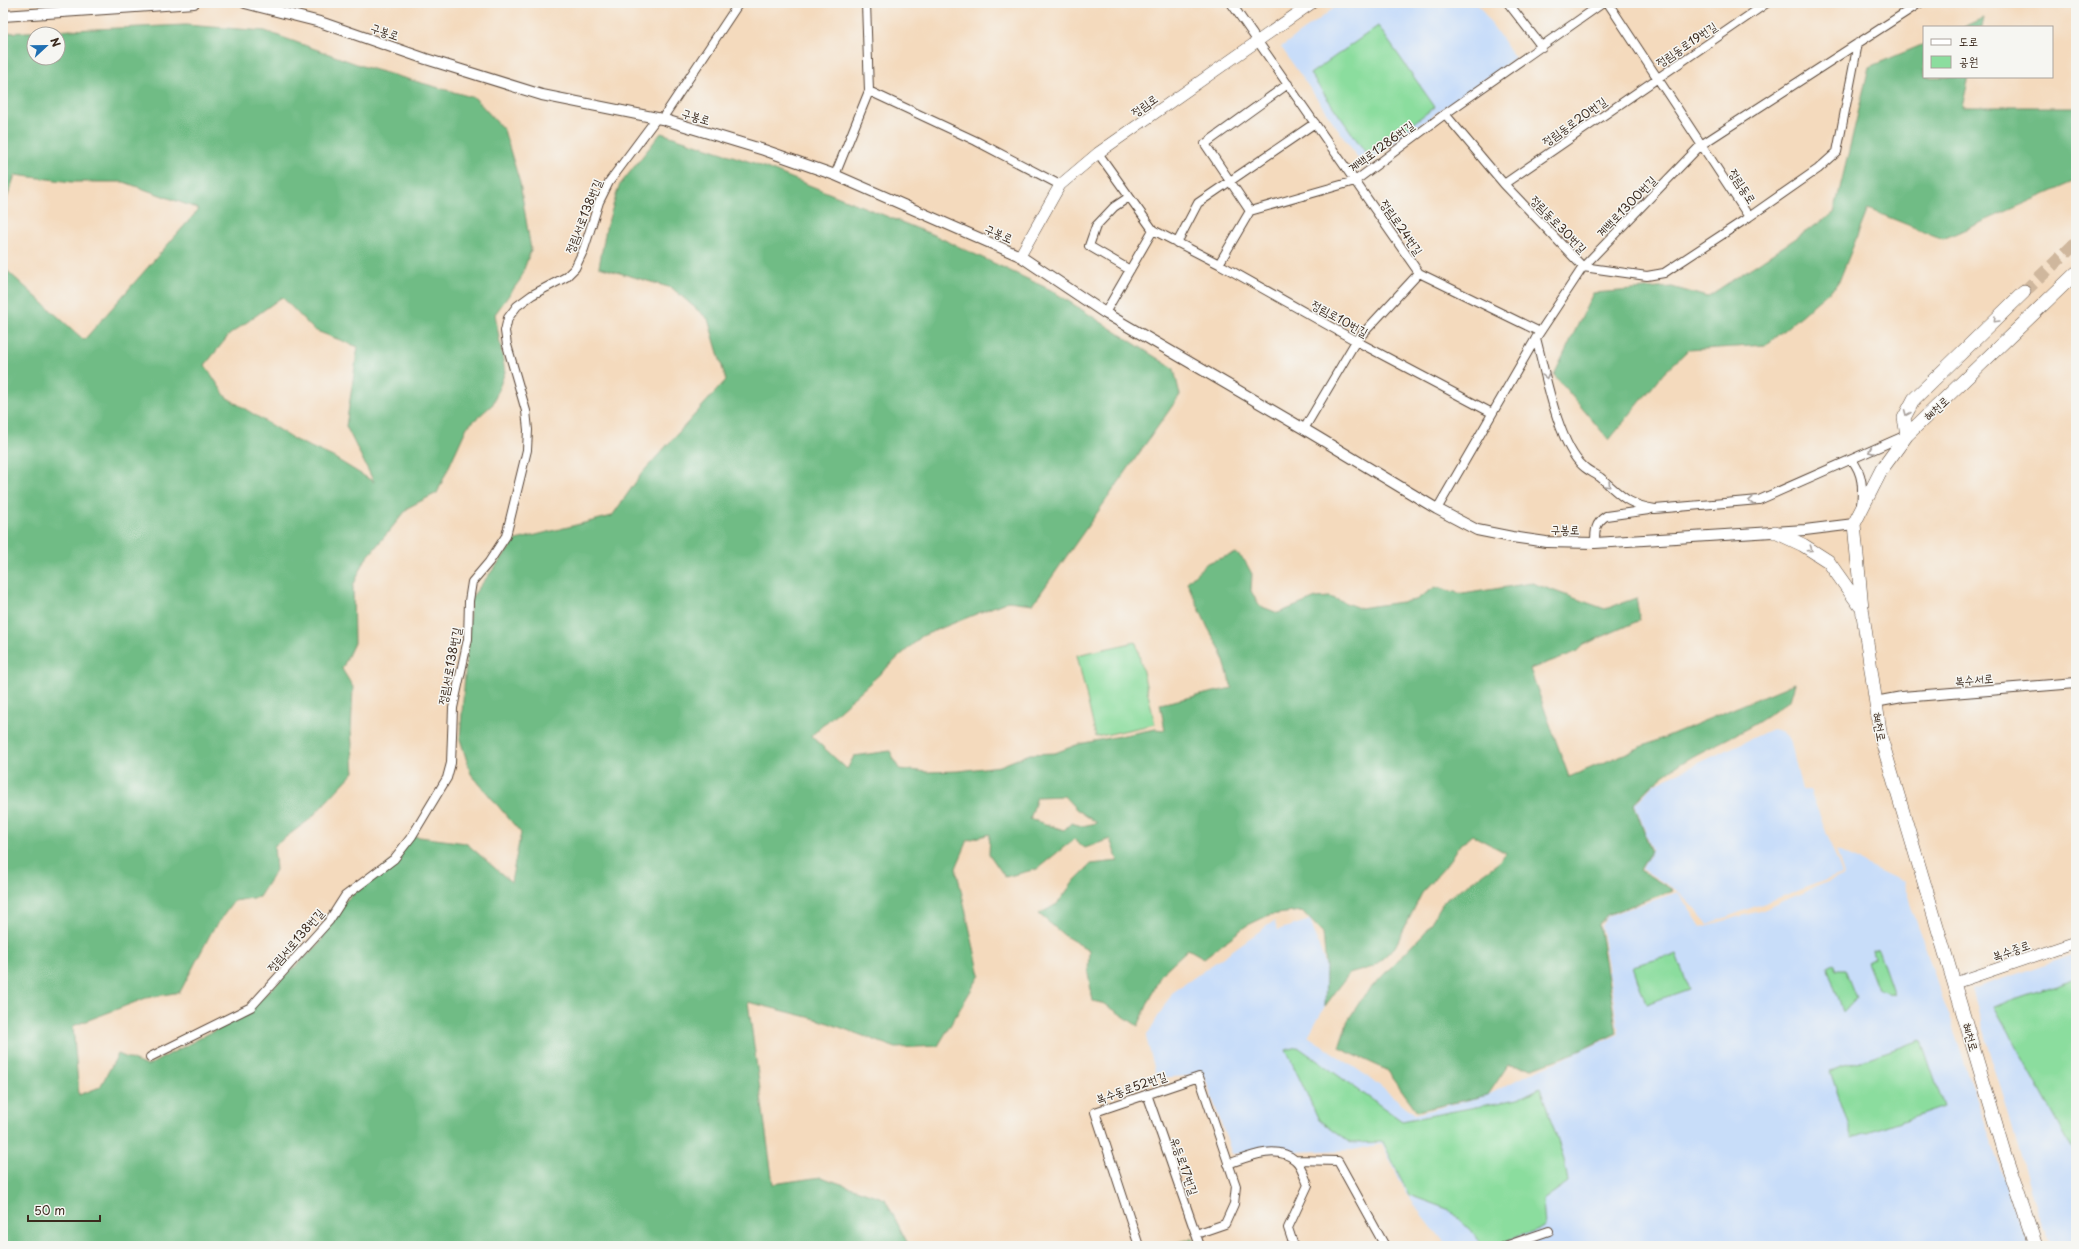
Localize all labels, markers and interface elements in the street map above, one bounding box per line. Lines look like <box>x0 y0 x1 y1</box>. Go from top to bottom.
street label: 정림동로19번길 <box>1652 17 1720 71</box>
street label: 구봉로 <box>368 18 402 44</box>
north arrow <box>26 26 66 66</box>
legend <box>1923 26 2053 78</box>
text: 도로 <box>1959 32 1978 50</box>
text: N <box>46 35 65 50</box>
text: 공원 <box>1959 52 1978 70</box>
street label: 정림로 <box>1127 89 1161 121</box>
street label: 정림동로20번길 <box>1538 92 1610 150</box>
street label: 구봉로 <box>680 103 712 129</box>
street label: 계백로1286번길 <box>1344 116 1418 176</box>
street label: 정림동로 <box>1725 165 1761 207</box>
street label: 계백로1300번길 <box>1592 171 1660 241</box>
street label: 정림서로138번길 <box>560 176 606 256</box>
street label: 정림동로30번길 <box>1527 191 1592 257</box>
street label: 정림로24번길 <box>1376 195 1428 259</box>
street label: 구봉로 <box>982 219 1016 247</box>
street label: 정림로10번길 <box>1308 295 1372 341</box>
one-way arrow <box>1993 315 2001 323</box>
one-way arrow <box>1541 372 1550 379</box>
street label: 혜천로 <box>1919 392 1953 424</box>
one-way arrow <box>1904 410 1912 417</box>
one-way arrow <box>1868 446 1875 454</box>
one-way arrow <box>1603 480 1611 488</box>
one-way arrow <box>1748 496 1754 505</box>
street label: 구봉로 <box>1550 520 1580 538</box>
one-way arrow <box>1806 544 1813 552</box>
street label: 정림서로138번길 <box>433 625 465 706</box>
street label: 복수서로 <box>1954 668 1994 690</box>
street label: 혜천로 <box>1869 711 1891 743</box>
street label: 정림서로138번길 <box>262 904 328 976</box>
street label: 복수중로 <box>1990 935 2032 965</box>
street label: 혜천로 <box>1958 1021 1984 1053</box>
street label: 복수동로52번길 <box>1093 1066 1169 1108</box>
street label: 유등로17번길 <box>1167 1134 1203 1198</box>
scale bar <box>28 1197 100 1223</box>
text: 50 m <box>34 1201 65 1219</box>

